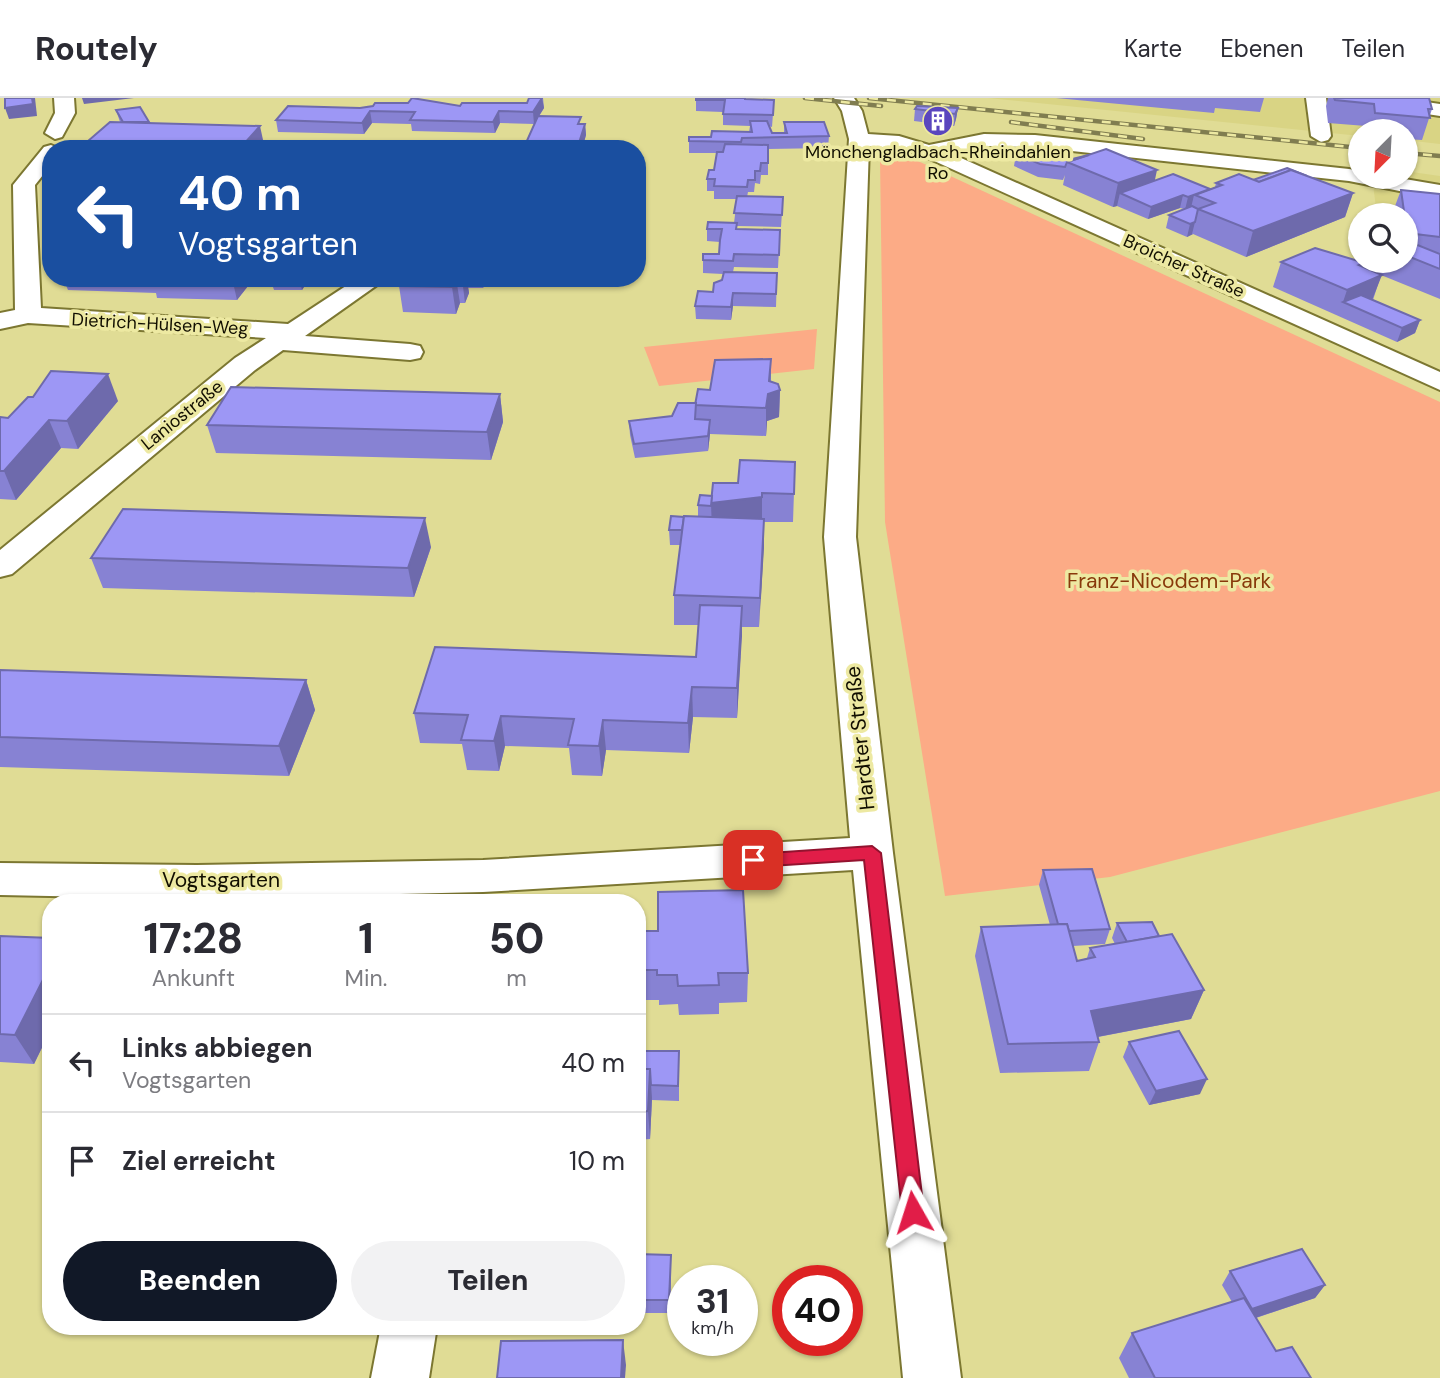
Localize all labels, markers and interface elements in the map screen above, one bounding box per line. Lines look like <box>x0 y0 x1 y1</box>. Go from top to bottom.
text: Routely <box>35 27 158 70</box>
text: Karte <box>1124 33 1182 64</box>
text: Ebenen <box>1220 33 1304 64</box>
text: Teilen <box>1342 33 1405 64</box>
building icon: Mönchengladbach-Rheindahlen Ro <box>921 104 955 138</box>
north arrow <box>1348 119 1418 189</box>
map controls <box>1348 119 1418 273</box>
place label: Mönchengladbach-Rheindahlen Ro <box>805 140 1071 185</box>
text: 40 m <box>178 161 302 225</box>
icon: left <box>63 168 154 259</box>
button: search <box>1348 203 1418 273</box>
text: Vogtsgarten <box>178 223 358 265</box>
street label: Broicher Straße <box>1120 229 1248 303</box>
street label: Dietrich-Hülsen-Weg <box>71 307 249 341</box>
street label: Laniostraße <box>136 375 228 455</box>
park label: Franz-Nicodem-Park <box>1067 567 1271 595</box>
street label: Hardter Straße <box>839 665 881 811</box>
pin <box>723 830 783 890</box>
icon: arrive <box>734 841 772 879</box>
street label: Vogtsgarten <box>162 866 280 894</box>
text: 17:28 <box>143 911 243 966</box>
text: 1 <box>358 911 374 966</box>
text: 50 <box>489 911 545 966</box>
text: Ankunft <box>152 963 235 993</box>
text: Min. <box>345 963 387 993</box>
text: m <box>506 963 527 993</box>
text: Links abbiegen <box>122 1031 312 1065</box>
icon: left <box>63 1044 101 1082</box>
text: 40 m <box>561 1046 625 1080</box>
text: Vogtsgarten <box>122 1065 251 1095</box>
icon: arrive <box>63 1142 101 1180</box>
text: Ziel erreicht <box>122 1144 275 1178</box>
text: 10 m <box>569 1144 625 1178</box>
position arrow <box>876 1175 950 1249</box>
button: Beenden <box>63 1241 337 1321</box>
button: Teilen <box>351 1241 625 1321</box>
speed limit sign: 40 <box>772 1265 863 1356</box>
text: 31 <box>696 1278 729 1324</box>
text: km/h <box>691 1316 734 1340</box>

